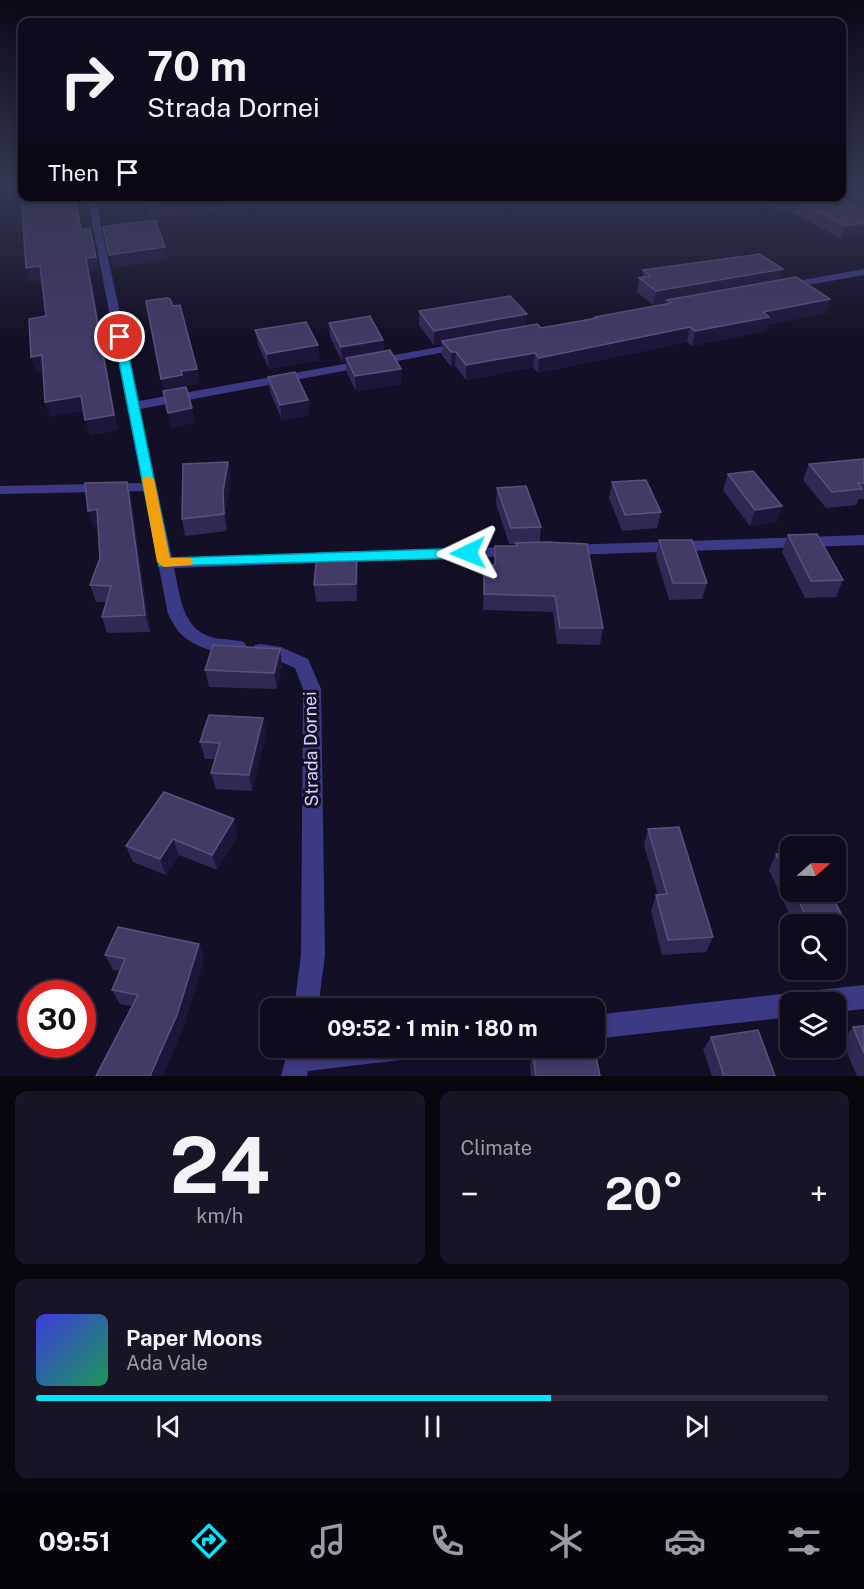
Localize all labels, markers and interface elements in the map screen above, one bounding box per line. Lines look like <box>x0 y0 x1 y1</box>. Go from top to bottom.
text: 70 m <box>147 41 247 90</box>
icon: right <box>48 42 126 120</box>
text: Strada Dornei <box>147 91 320 123</box>
icon: arrive <box>111 156 144 189</box>
text: Then <box>48 160 99 186</box>
pin <box>94 311 145 362</box>
icon: arrive <box>103 320 136 353</box>
position arrow <box>436 521 500 585</box>
street label: Strada Dornei <box>299 691 322 807</box>
north arrow <box>780 836 846 902</box>
map controls <box>780 836 846 1058</box>
button: search <box>780 914 846 980</box>
speed limit sign: 30 <box>18 980 96 1058</box>
button: layers <box>780 992 846 1058</box>
text: 09:52 · 1 min · 180 m <box>327 1015 538 1041</box>
text: 24 <box>169 1119 270 1211</box>
text: Climate <box>461 1136 532 1160</box>
text: 20° <box>605 1167 684 1220</box>
text: − <box>461 1175 479 1213</box>
text: + <box>810 1175 828 1213</box>
text: km/h <box>196 1204 243 1228</box>
text: Paper Moons <box>126 1325 262 1351</box>
text: Ada Vale <box>126 1351 208 1375</box>
icon: previous <box>152 1410 185 1443</box>
icon: pause <box>416 1410 449 1443</box>
icon: next <box>680 1410 713 1443</box>
icon: directions <box>188 1520 230 1562</box>
icon: music <box>307 1520 349 1562</box>
icon: phone <box>426 1520 468 1562</box>
icon: climate <box>545 1520 587 1562</box>
icon: car <box>664 1520 706 1562</box>
icon: filters <box>783 1520 825 1562</box>
text: 09:51 <box>39 1525 111 1557</box>

